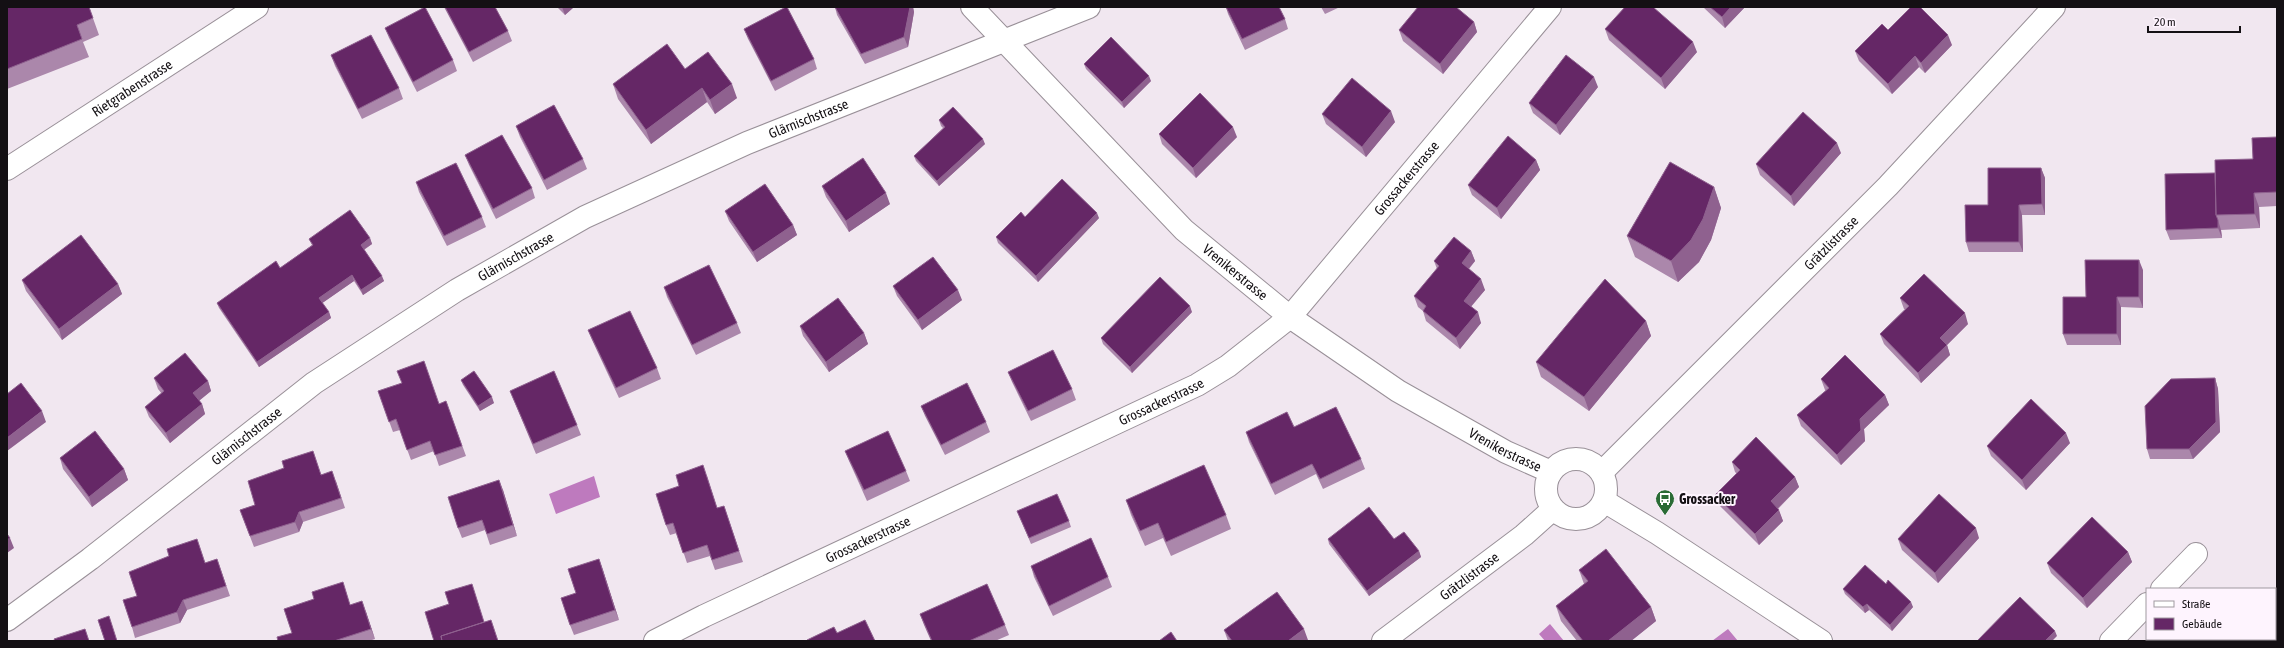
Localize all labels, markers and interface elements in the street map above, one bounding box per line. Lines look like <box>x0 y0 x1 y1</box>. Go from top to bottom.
scale bar <box>2148 8 2240 34</box>
text: 20 m <box>2154 15 2176 29</box>
street label: Rietgrabenstrasse <box>89 56 175 120</box>
street label: Glärnischstrasse <box>766 96 851 142</box>
street label: Grossackerstrasse <box>1371 138 1442 218</box>
street label: Grätzlistrasse <box>1801 213 1861 273</box>
street label: Glärnischstrasse <box>475 229 556 284</box>
street label: Vrenikerstrasse <box>1199 241 1271 303</box>
street label: Grossackerstrasse <box>1116 375 1207 428</box>
street label: Glärnischstrasse <box>208 404 285 468</box>
street label: Vrenikerstrasse <box>1466 425 1544 475</box>
bus stop icon: Grossacker <box>1654 488 1676 516</box>
place label: Grossacker <box>1679 491 1736 507</box>
street label: Grossackerstrasse <box>823 512 913 566</box>
street label: Grätzlistrasse <box>1437 549 1502 603</box>
legend <box>2146 588 2276 640</box>
text: Straße <box>2182 597 2210 611</box>
text: Gebäude <box>2182 617 2222 631</box>

